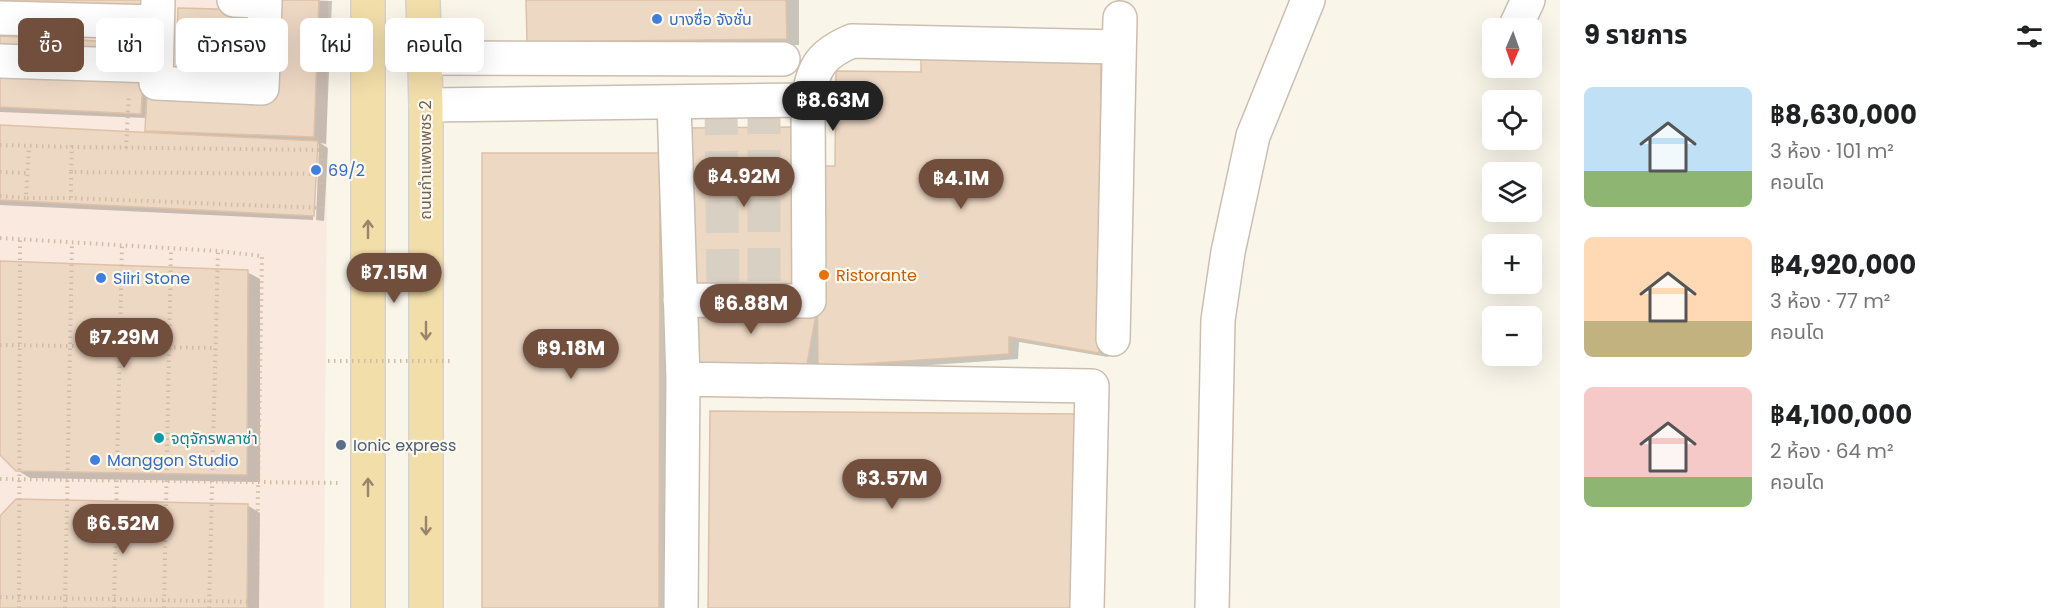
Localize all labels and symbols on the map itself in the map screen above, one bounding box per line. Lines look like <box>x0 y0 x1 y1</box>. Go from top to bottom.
place label: บางซื่อ จังชั่น <box>669 8 752 31</box>
marker: บางซื่อ จังชั่น <box>650 12 664 26</box>
north arrow <box>1482 18 1542 78</box>
pin: ฿8.63M <box>784 81 882 132</box>
street label: ถนนกำแพงเพชร 2 <box>414 100 437 220</box>
pin: ฿4.92M <box>695 157 793 208</box>
place label: 69/2 <box>328 159 365 182</box>
pin: ฿4.1M <box>919 159 1003 210</box>
marker: 69/2 <box>309 163 323 177</box>
one-way arrow <box>362 219 374 239</box>
pin: ฿7.15M <box>345 253 443 304</box>
place label: Ristorante <box>836 264 917 287</box>
place label: Siiri Stone <box>113 267 190 290</box>
marker: Ristorante <box>817 268 831 282</box>
marker: Siiri Stone <box>94 271 108 285</box>
pin: ฿6.88M <box>702 284 800 335</box>
pin: ฿7.29M <box>75 318 173 369</box>
one-way arrow <box>420 321 432 341</box>
pin: ฿9.18M <box>522 329 620 380</box>
place label: จตุจักรพลาซ่า <box>171 427 258 450</box>
marker: จตุจักรพลาซ่า <box>152 431 166 445</box>
place label: Ionic express <box>353 434 456 457</box>
marker: Ionic express <box>334 438 348 452</box>
place label: Manggon Studio <box>107 449 239 472</box>
marker: Manggon Studio <box>88 453 102 467</box>
pin: ฿3.57M <box>843 459 941 510</box>
one-way arrow <box>362 477 374 497</box>
pin: ฿6.52M <box>74 504 172 555</box>
one-way arrow <box>420 516 432 536</box>

